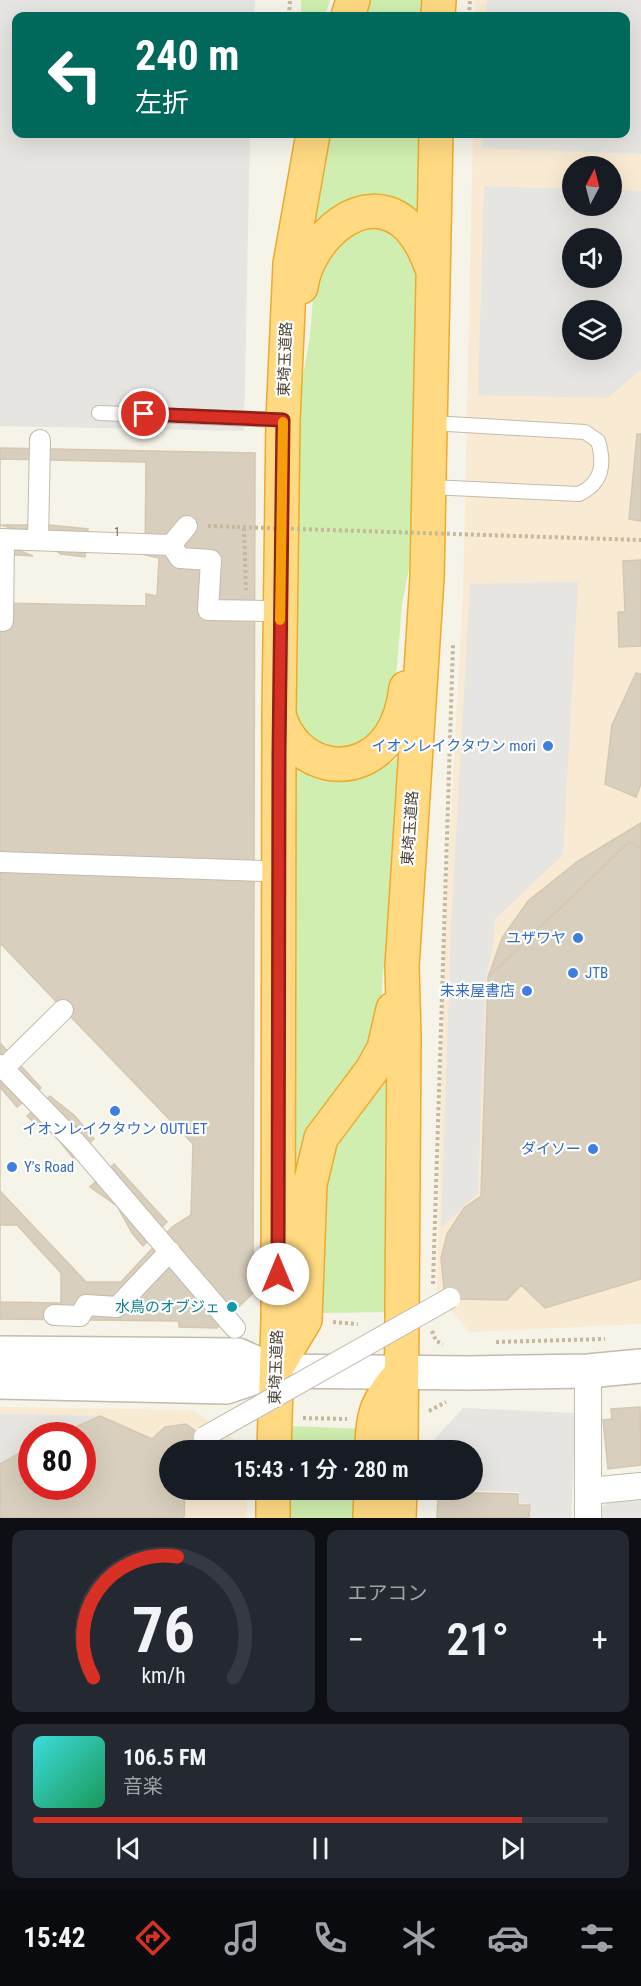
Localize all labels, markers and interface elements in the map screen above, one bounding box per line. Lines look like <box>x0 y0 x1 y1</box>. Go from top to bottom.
text: 240 m <box>135 31 240 80</box>
icon: left <box>36 36 114 114</box>
text: 左折 <box>135 87 189 119</box>
north arrow <box>562 156 622 216</box>
map controls <box>562 156 622 360</box>
button: sound <box>562 228 622 288</box>
button: layers <box>562 300 622 360</box>
street label: 東埼玉道路 <box>275 321 295 397</box>
pin <box>118 388 169 439</box>
icon: arrive <box>127 397 160 430</box>
house number: 1 <box>114 525 120 539</box>
place label: イオンレイクタウン mori <box>372 737 536 755</box>
marker: イオンレイクタウン mori <box>541 739 555 753</box>
street label: 東埼玉道路 <box>398 790 422 866</box>
place label: ユザワヤ <box>506 929 566 947</box>
marker: ユザワヤ <box>571 931 585 945</box>
place label: JTB <box>585 964 608 982</box>
marker: JTB <box>566 966 580 980</box>
place label: 未来屋書店 <box>440 982 515 1000</box>
marker: 未来屋書店 <box>520 984 534 998</box>
marker: イオンレイクタウン OUTLET <box>108 1104 122 1118</box>
place label: イオンレイクタウン OUTLET <box>22 1120 208 1138</box>
place label: ダイソー <box>521 1140 581 1158</box>
marker: ダイソー <box>586 1142 600 1156</box>
place label: Y's Road <box>24 1158 74 1176</box>
marker: Y's Road <box>5 1160 19 1174</box>
position arrow <box>246 1242 310 1306</box>
place label: 水鳥のオブジェ <box>115 1298 220 1316</box>
marker: 水鳥のオブジェ <box>225 1300 239 1314</box>
street label: 東埼玉道路 <box>266 1329 286 1405</box>
speed limit sign: 80 <box>18 1422 96 1500</box>
text: 15:43 · 1 分 · 280 m <box>233 1457 409 1482</box>
text: エアコン <box>348 1581 428 1605</box>
text: 76 <box>132 1594 195 1667</box>
text: 21° <box>446 1613 509 1666</box>
text: − <box>348 1620 364 1659</box>
text: + <box>592 1620 608 1659</box>
text: km/h <box>141 1663 185 1688</box>
text: 106.5 FM <box>123 1745 206 1770</box>
text: 音楽 <box>123 1774 163 1798</box>
icon: previous <box>112 1832 145 1865</box>
icon: pause <box>304 1832 337 1865</box>
icon: next <box>496 1832 529 1865</box>
icon: directions <box>132 1917 174 1959</box>
icon: music <box>221 1917 263 1959</box>
icon: phone <box>309 1917 351 1959</box>
icon: climate <box>398 1917 440 1959</box>
icon: car <box>487 1917 529 1959</box>
icon: filters <box>576 1917 618 1959</box>
text: 15:42 <box>23 1922 85 1954</box>

